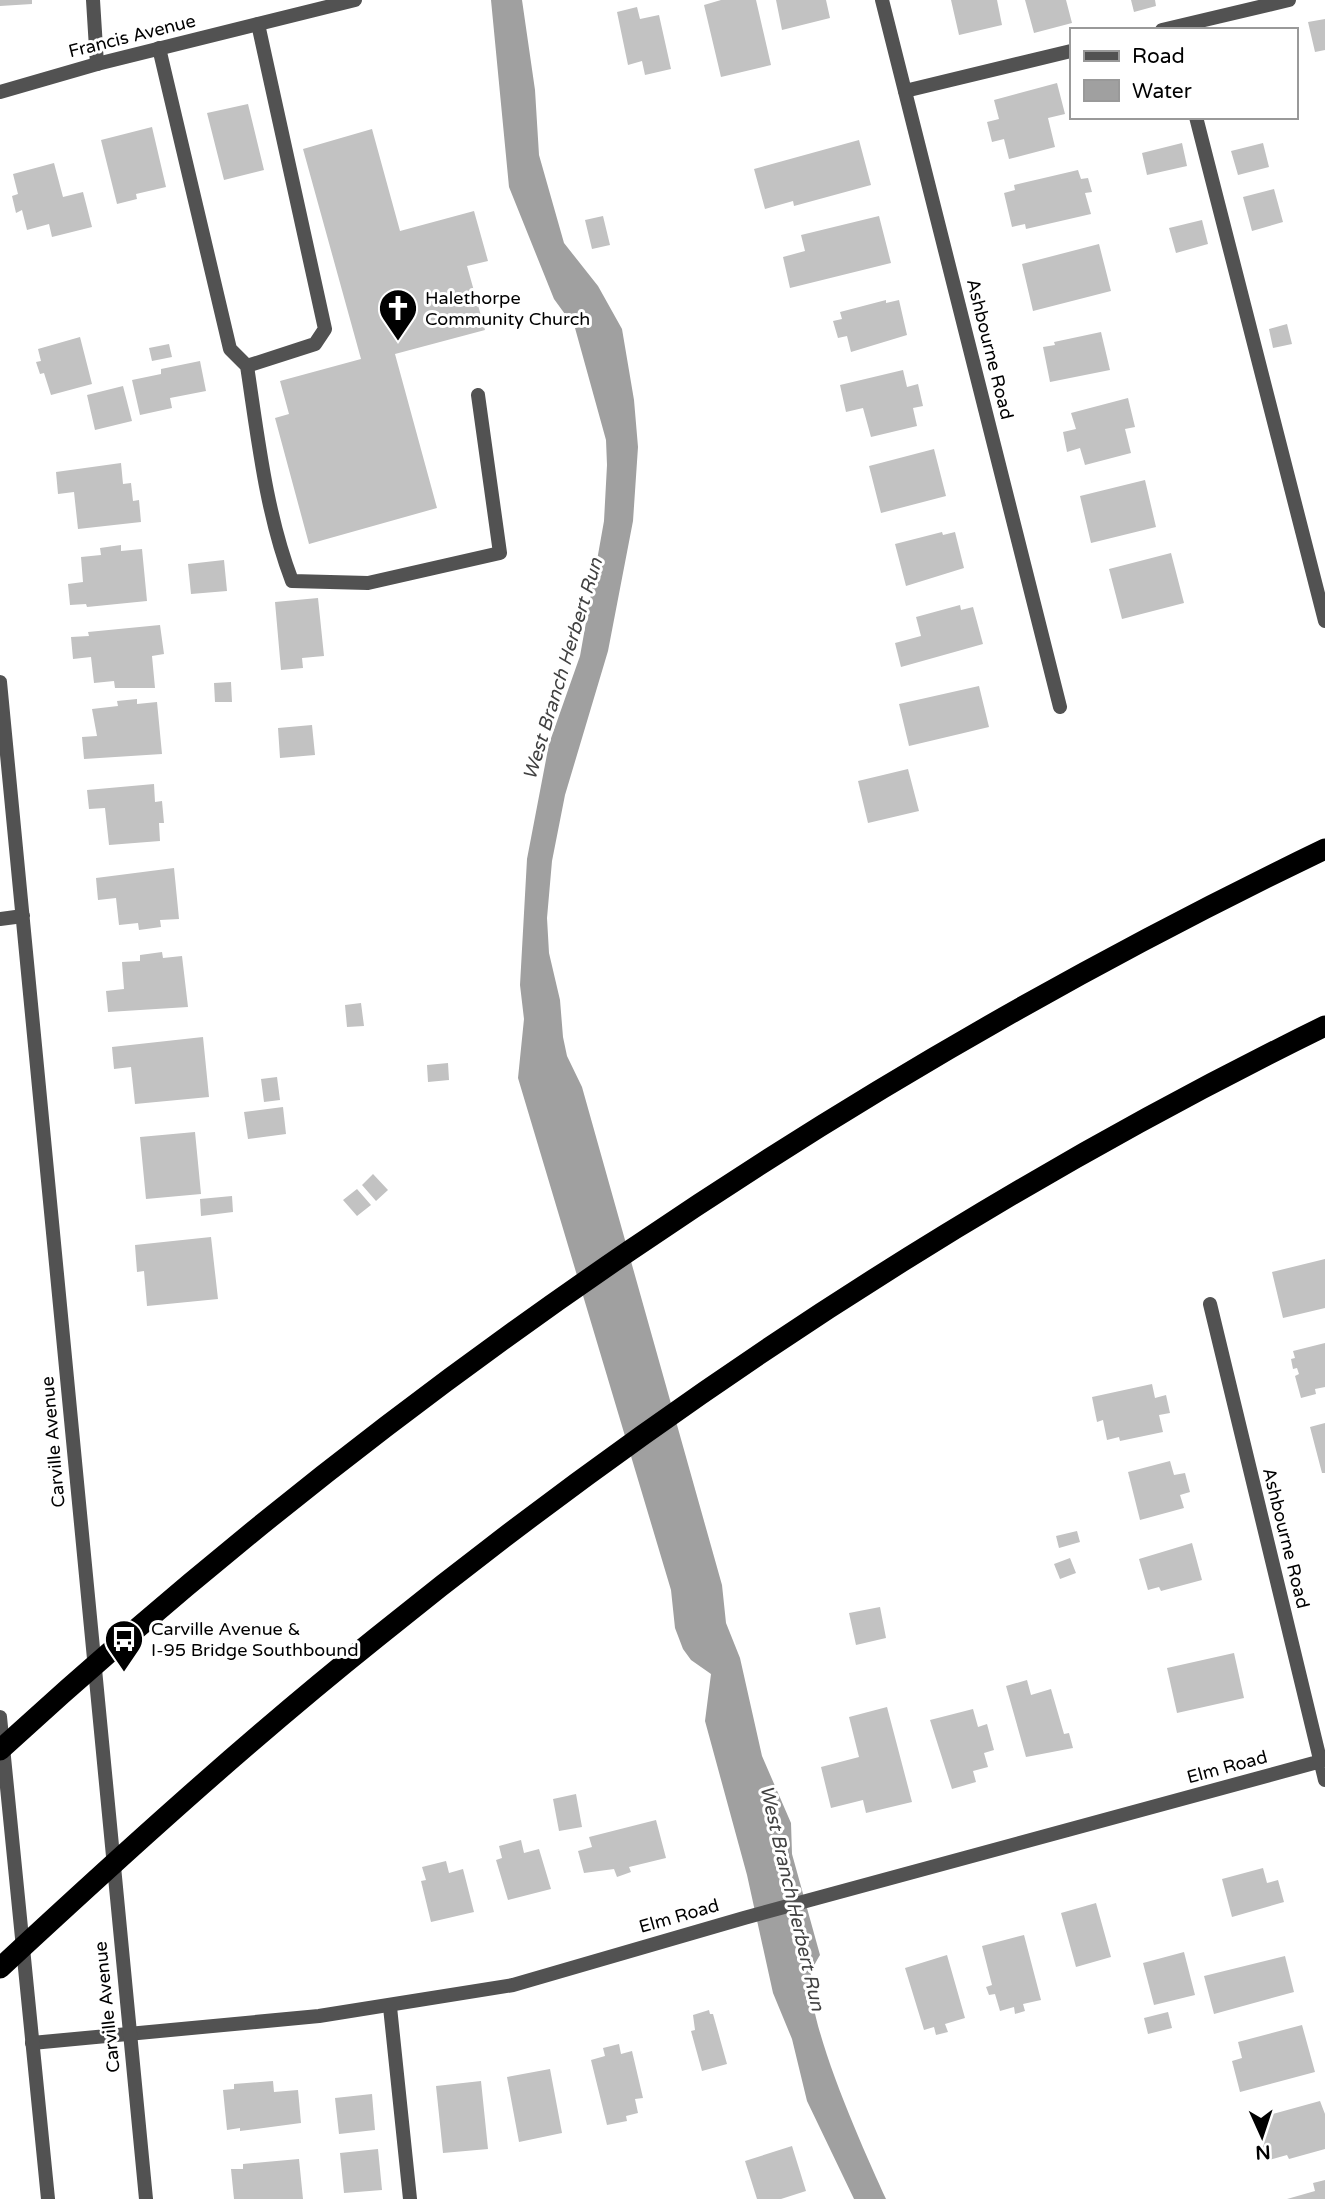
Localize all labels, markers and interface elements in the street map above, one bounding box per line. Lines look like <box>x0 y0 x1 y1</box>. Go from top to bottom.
street label: Francis Avenue <box>66 10 198 62</box>
legend <box>1070 28 1297 119</box>
text: Road <box>1132 44 1185 69</box>
text: Water <box>1132 79 1192 104</box>
street label: Ashbourne Road <box>962 276 1018 422</box>
church icon: Halethorpe Community Church <box>377 287 419 342</box>
place label: Halethorpe Community Church <box>425 287 590 330</box>
water label: West Branch Herbert Run <box>519 555 607 782</box>
street label: Carville Avenue <box>36 1375 70 1509</box>
street label: Ashbourne Road <box>1258 1465 1314 1611</box>
bus stop icon: Carville Avenue & I-95 Bridge Southbound <box>103 1618 145 1673</box>
place label: Carville Avenue & I-95 Bridge Southbound <box>151 1618 359 1661</box>
street label: Elm Road <box>1184 1746 1270 1788</box>
water label: West Branch Herbert Run <box>755 1783 829 2013</box>
street label: Elm Road <box>636 1894 722 1938</box>
street label: Carville Avenue <box>89 1940 125 2074</box>
north arrow <box>1227 2101 1297 2171</box>
text: N <box>1255 2141 1271 2163</box>

